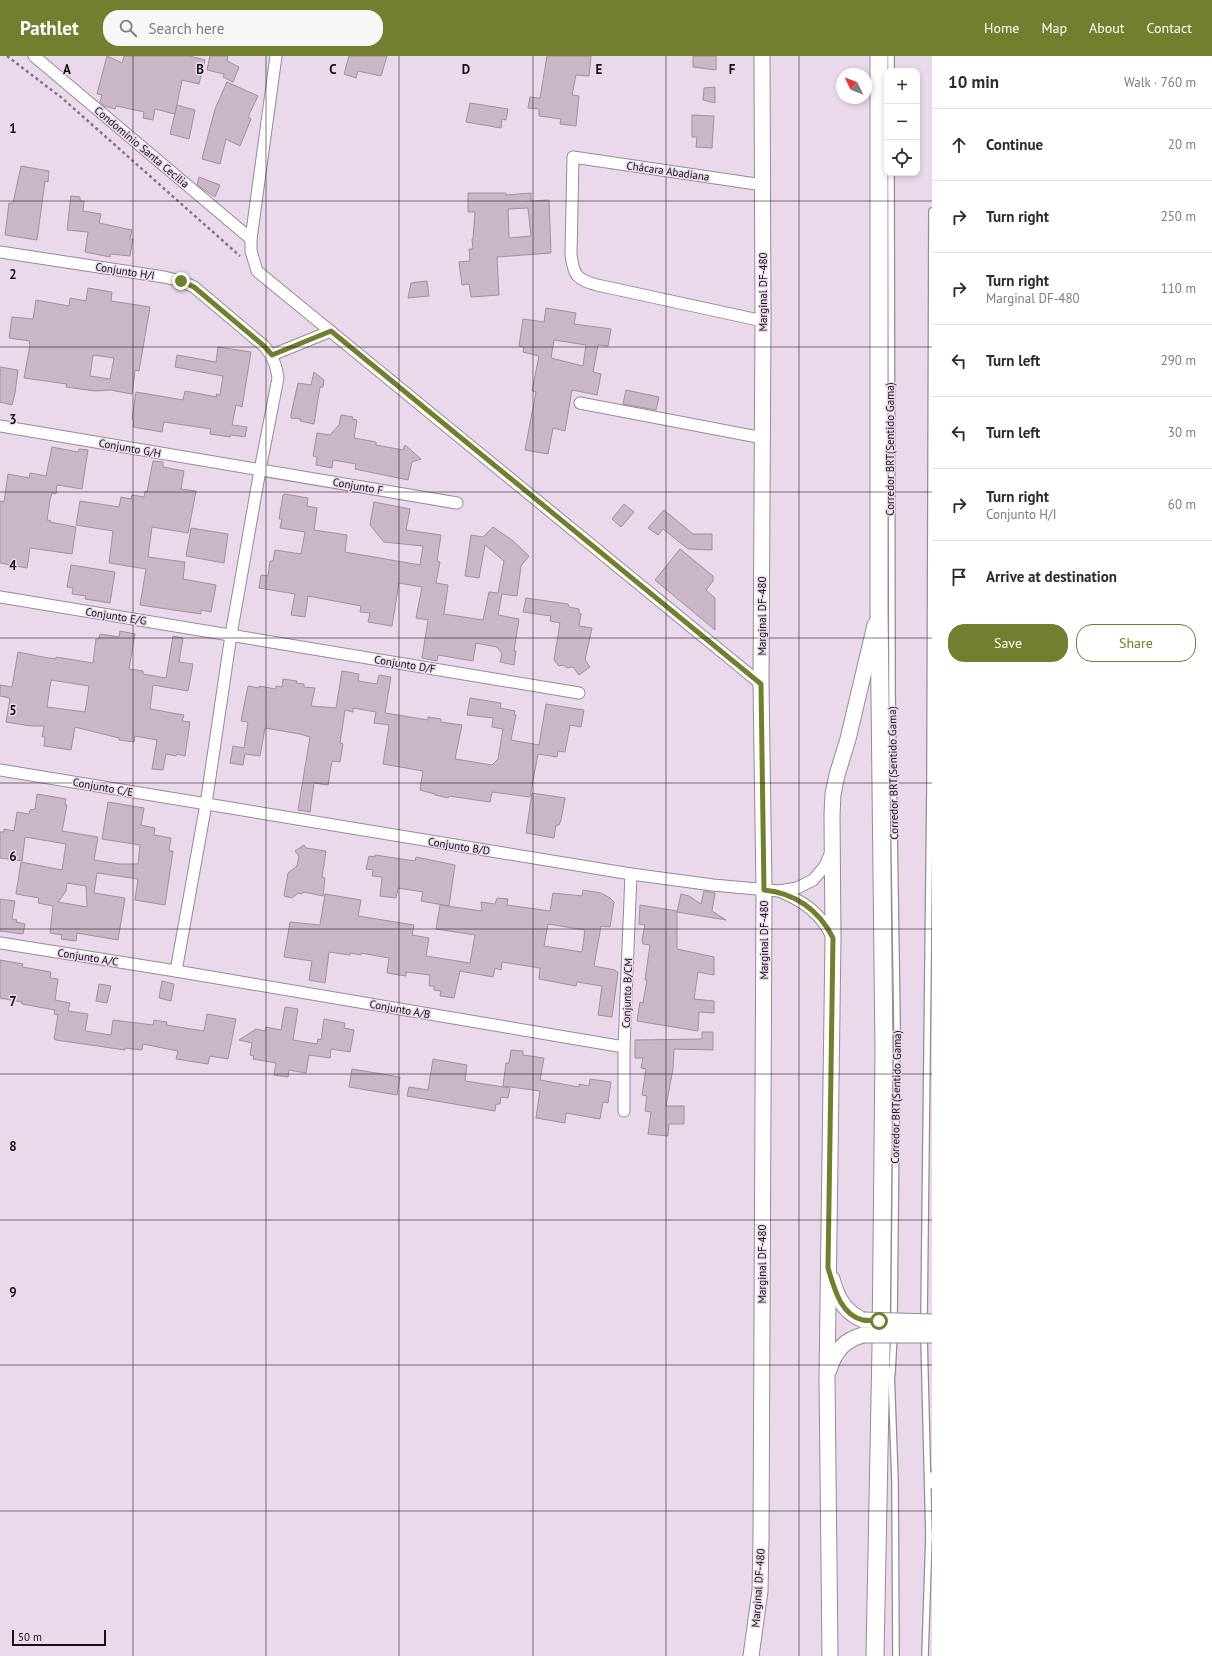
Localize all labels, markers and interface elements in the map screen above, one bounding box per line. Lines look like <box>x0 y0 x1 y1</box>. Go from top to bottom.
search box <box>103 10 383 46</box>
text: Pathlet <box>20 16 79 40</box>
icon: search <box>117 17 139 39</box>
text: Search here <box>149 19 224 38</box>
text: Home <box>984 19 1019 37</box>
text: Map <box>1041 19 1067 37</box>
text: About <box>1089 19 1125 37</box>
text: Contact <box>1147 19 1192 37</box>
text: A <box>63 61 71 78</box>
text: B <box>196 61 204 78</box>
text: C <box>329 61 337 78</box>
text: D <box>462 61 470 78</box>
text: E <box>596 61 603 78</box>
text: F <box>729 61 736 78</box>
north arrow <box>836 68 872 104</box>
map controls <box>884 68 920 176</box>
button: + <box>884 68 920 104</box>
text: 10 min <box>948 71 999 93</box>
text: Walk · 760 m <box>1124 74 1196 91</box>
street label: Condomínio Santa Cecília <box>92 103 192 191</box>
button: − <box>884 104 920 140</box>
text: 1 <box>9 120 17 137</box>
icon: ahead <box>948 134 970 156</box>
text: Continue <box>986 135 1043 154</box>
text: 20 m <box>1168 136 1196 153</box>
button: locate <box>884 140 920 176</box>
street label: Chácara Abadiana <box>626 158 710 184</box>
icon: right <box>948 206 970 228</box>
text: Turn right <box>986 207 1049 226</box>
text: 250 m <box>1161 208 1196 225</box>
street label: Marginal DF-480 <box>756 252 770 332</box>
street label: Conjunto H/I <box>94 259 156 283</box>
text: 2 <box>9 266 17 283</box>
text: Turn right <box>986 271 1049 290</box>
route end <box>172 272 190 290</box>
icon: right <box>948 278 970 300</box>
text: 110 m <box>1161 280 1196 297</box>
text: Marginal DF-480 <box>986 290 1080 307</box>
icon: left <box>948 350 970 372</box>
text: Turn left <box>986 351 1040 370</box>
text: 290 m <box>1161 352 1196 369</box>
street label: Corredor BRT(Sentido Gama) <box>883 382 897 516</box>
text: 3 <box>9 411 17 428</box>
icon: left <box>948 422 970 444</box>
text: Turn left <box>986 423 1040 442</box>
text: 30 m <box>1168 424 1196 441</box>
street label: Conjunto G/H <box>98 436 162 460</box>
street label: Conjunto F <box>332 475 385 497</box>
text: Turn right <box>986 487 1049 506</box>
icon: right <box>948 494 970 516</box>
text: 60 m <box>1168 496 1196 513</box>
text: Conjunto H/I <box>986 506 1056 523</box>
text: 4 <box>9 557 17 574</box>
icon: arrive <box>948 566 970 588</box>
text: Arrive at destination <box>986 567 1117 586</box>
street label: Marginal DF-480 <box>755 576 769 656</box>
street label: Conjunto E/G <box>84 604 148 628</box>
button: Save <box>948 624 1068 662</box>
button: Share <box>1076 624 1196 662</box>
street label: Conjunto D/F <box>373 652 437 676</box>
text: 5 <box>9 702 17 719</box>
street label: Corredor BRT(Sentido Gama) <box>885 706 901 840</box>
street label: Conjunto C/E <box>72 775 134 799</box>
street label: Conjunto B/D <box>427 834 491 858</box>
text: 6 <box>9 848 17 865</box>
street label: Marginal DF-480 <box>757 900 771 980</box>
street label: Conjunto A/C <box>57 945 119 969</box>
street label: Conjunto B/CM <box>619 958 635 1028</box>
text: 7 <box>9 993 17 1010</box>
street label: Conjunto A/B <box>368 997 432 1021</box>
street label: Corredor BRT(Sentido Gama) <box>888 1030 904 1164</box>
text: 8 <box>9 1138 17 1155</box>
street label: Marginal DF-480 <box>755 1224 769 1304</box>
text: 9 <box>9 1284 17 1301</box>
route start <box>870 1312 888 1330</box>
street label: Marginal DF-480 <box>748 1548 768 1628</box>
scale bar <box>12 1628 106 1647</box>
text: 50 m <box>18 1630 42 1644</box>

